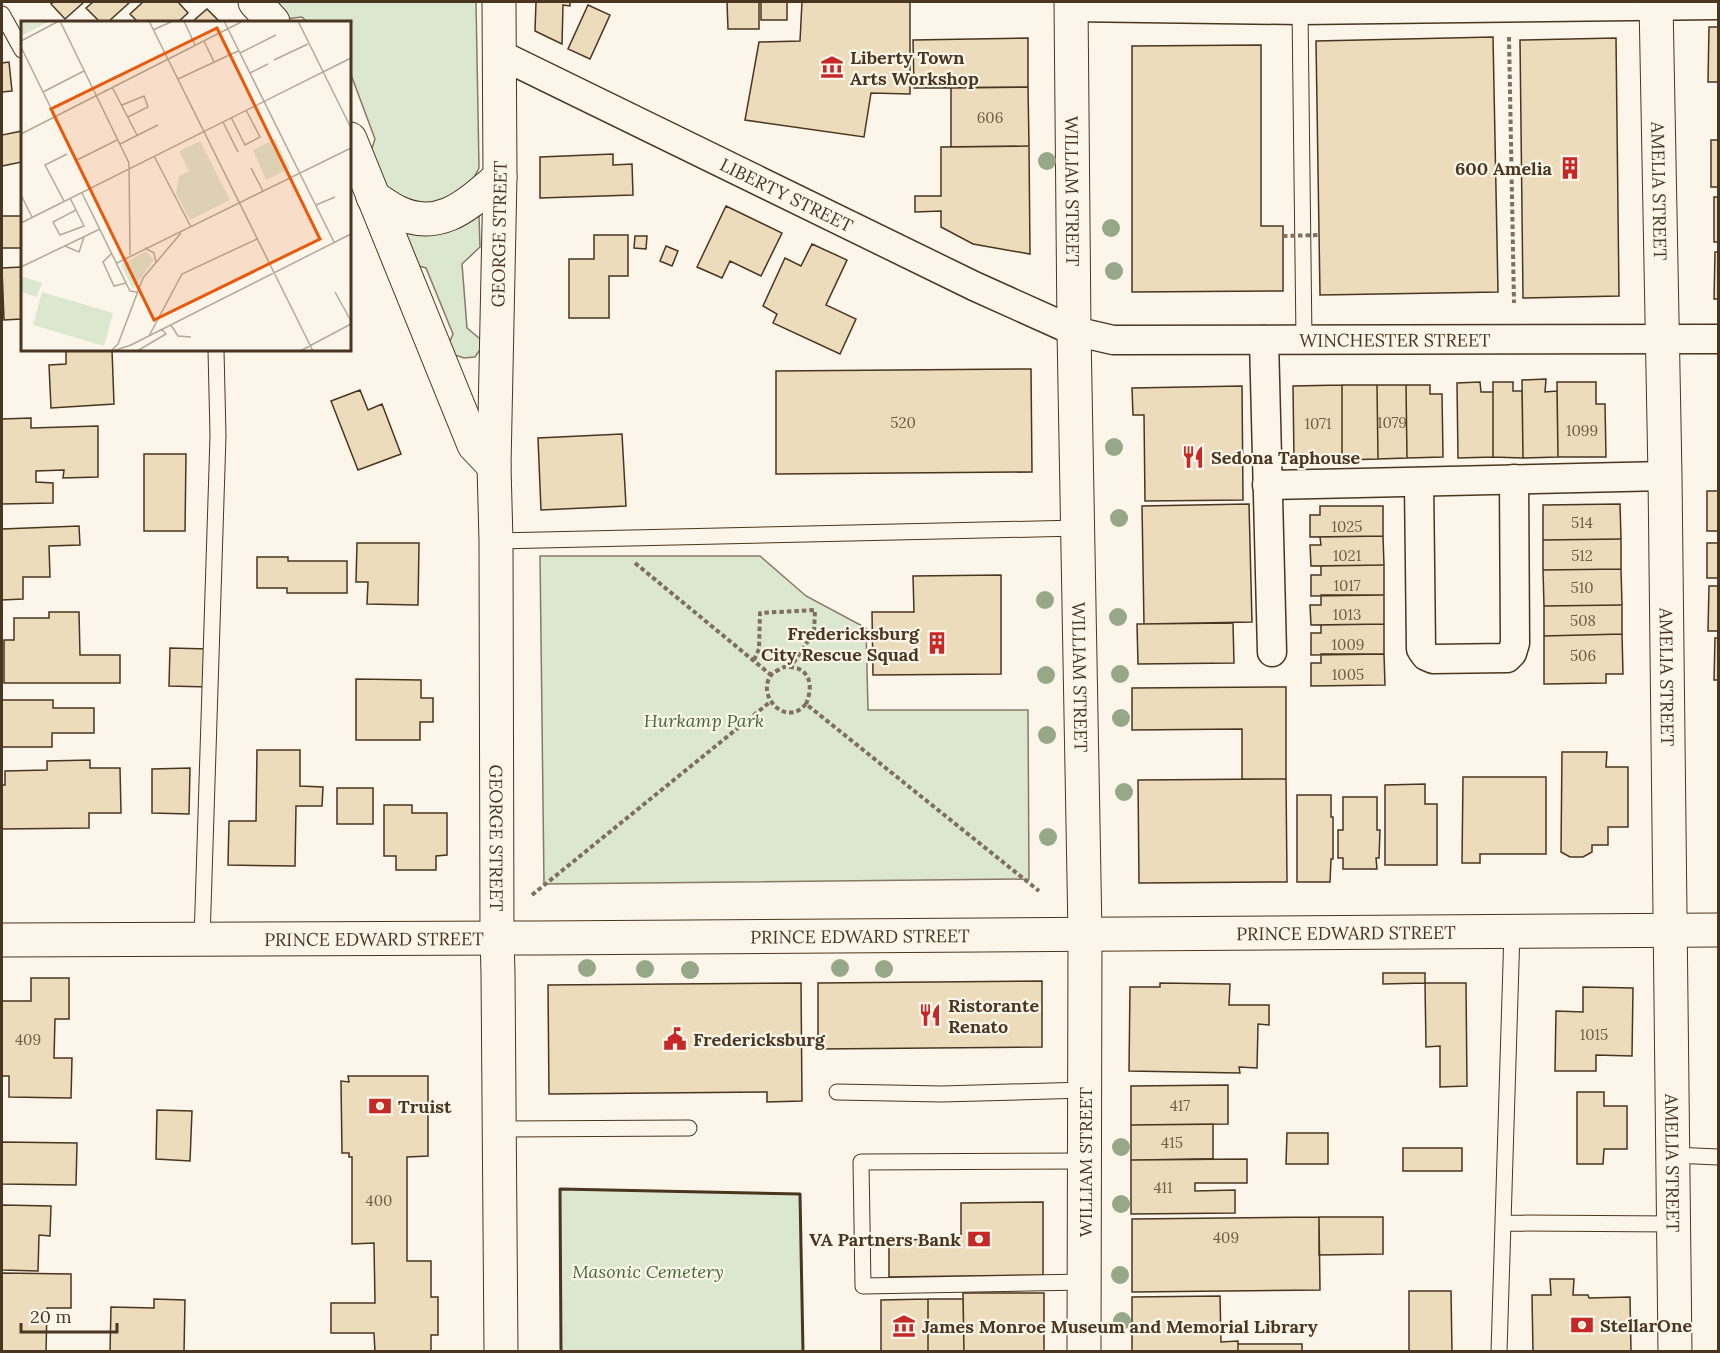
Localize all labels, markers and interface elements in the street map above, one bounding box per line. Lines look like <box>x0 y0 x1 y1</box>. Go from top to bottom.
inset map <box>21 21 351 351</box>
place label: Liberty Town Arts Workshop <box>850 46 979 90</box>
museum icon: Liberty Town Arts Workshop <box>819 54 845 80</box>
house number: 606 <box>977 108 1003 127</box>
street label: WILLIAM STREET <box>1061 116 1085 267</box>
street label: AMELIA STREET <box>1647 121 1672 261</box>
street label: LIBERTY STREET <box>717 152 857 237</box>
building icon: 600 Amelia <box>1557 155 1583 181</box>
place label: 600 Amelia <box>1455 157 1553 180</box>
street label: GEORGE STREET <box>486 160 512 308</box>
street label: WINCHESTER STREET <box>1299 328 1491 351</box>
house number: 520 <box>890 413 916 432</box>
house number: 1079 <box>1377 413 1407 432</box>
house number: 1071 <box>1305 414 1331 433</box>
house number: 1099 <box>1566 421 1598 440</box>
restaurant icon: Sedona Taphouse <box>1180 444 1206 470</box>
place label: Sedona Taphouse <box>1211 446 1361 469</box>
house number: 514 <box>1571 513 1593 532</box>
house number: 1025 <box>1332 517 1362 536</box>
house number: 1021 <box>1333 546 1361 565</box>
house number: 512 <box>1571 546 1593 565</box>
house number: 1017 <box>1333 576 1361 595</box>
house number: 510 <box>1571 578 1593 597</box>
street label: WILLIAM STREET <box>1067 602 1093 753</box>
house number: 1013 <box>1333 605 1361 624</box>
street label: AMELIA STREET <box>1655 607 1680 747</box>
house number: 508 <box>1570 611 1596 630</box>
place label: Fredericksburg City Rescue Squad <box>761 622 920 666</box>
building icon: Fredericksburg City Rescue Squad <box>924 630 950 656</box>
house number: 1009 <box>1332 635 1364 654</box>
house number: 506 <box>1570 646 1596 665</box>
house number: 1005 <box>1332 665 1364 684</box>
park label: Hurkamp Park <box>644 709 764 732</box>
street label: GEORGE STREET <box>485 764 508 912</box>
street label: PRINCE EDWARD STREET <box>1236 920 1456 945</box>
street label: PRINCE EDWARD STREET <box>750 924 970 948</box>
street label: PRINCE EDWARD STREET <box>264 927 484 951</box>
place label: Ristorante Renato <box>948 994 1039 1038</box>
restaurant icon: Ristorante Renato <box>917 1002 943 1028</box>
house number: 1015 <box>1580 1025 1608 1044</box>
public building icon: Fredericksburg <box>662 1026 688 1052</box>
place label: Fredericksburg <box>693 1028 826 1051</box>
house number: 409 <box>15 1030 41 1049</box>
street label: WILLIAM STREET <box>1074 1086 1097 1237</box>
bank icon: Truist <box>367 1093 393 1119</box>
street label: AMELIA STREET <box>1661 1093 1685 1233</box>
place label: Truist <box>398 1095 452 1118</box>
house number: 417 <box>1170 1096 1190 1115</box>
house number: 415 <box>1161 1133 1183 1152</box>
house number: 411 <box>1153 1178 1173 1197</box>
house number: 400 <box>366 1191 392 1210</box>
bank icon: VA Partners Bank <box>966 1226 992 1252</box>
place label: VA Partners Bank <box>809 1228 961 1251</box>
house number: 409 <box>1213 1228 1239 1247</box>
park label: Masonic Cemetery <box>572 1260 724 1283</box>
scale bar <box>21 1296 117 1334</box>
text: 20 m <box>30 1305 72 1328</box>
bank icon: StellarOne <box>1569 1312 1595 1338</box>
museum icon: James Monroe Museum and Memorial Library <box>891 1313 917 1339</box>
place label: StellarOne <box>1600 1314 1692 1337</box>
place label: James Monroe Museum and Memorial Library <box>922 1315 1318 1338</box>

